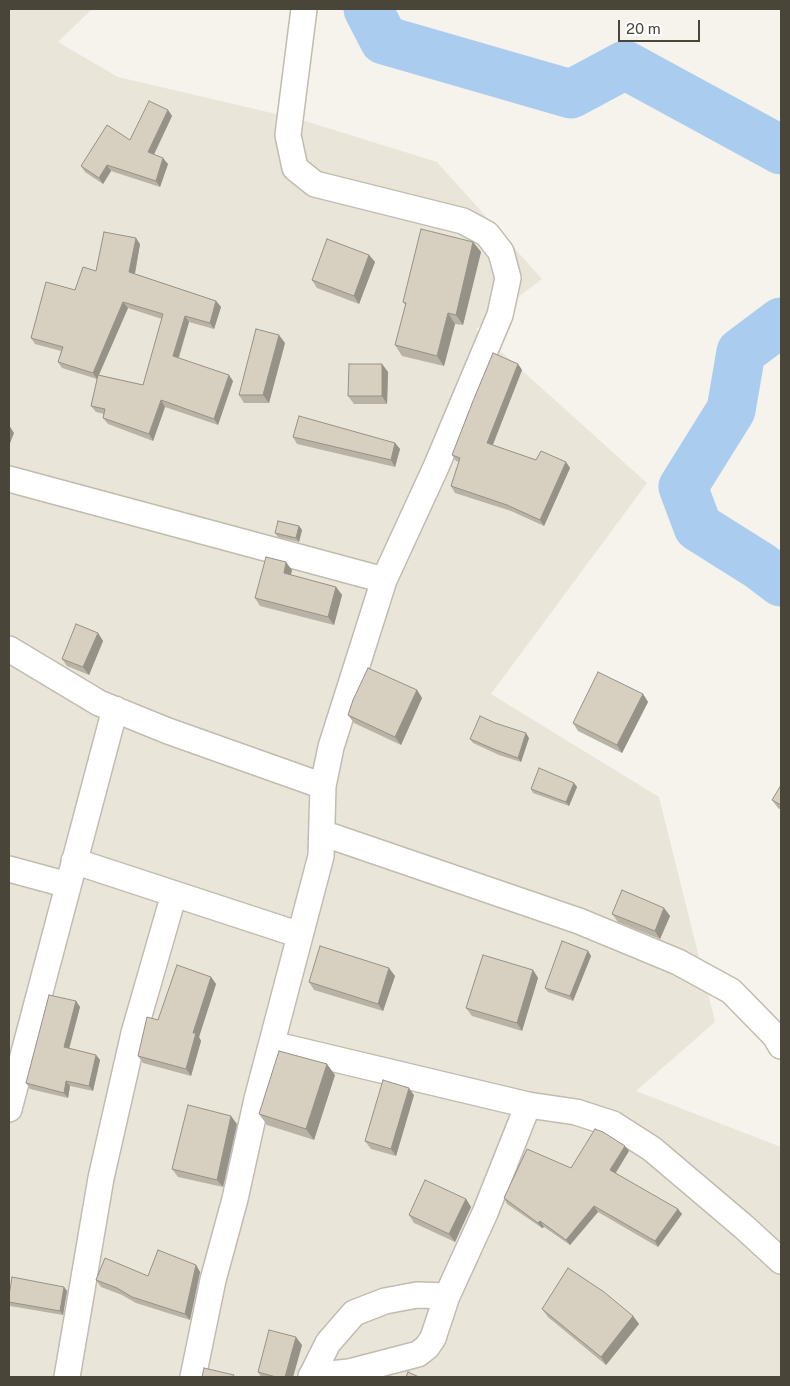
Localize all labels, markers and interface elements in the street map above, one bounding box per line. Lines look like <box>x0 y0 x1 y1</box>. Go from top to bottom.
scale bar <box>620 10 702 42</box>
text: 20 m <box>626 20 661 37</box>

